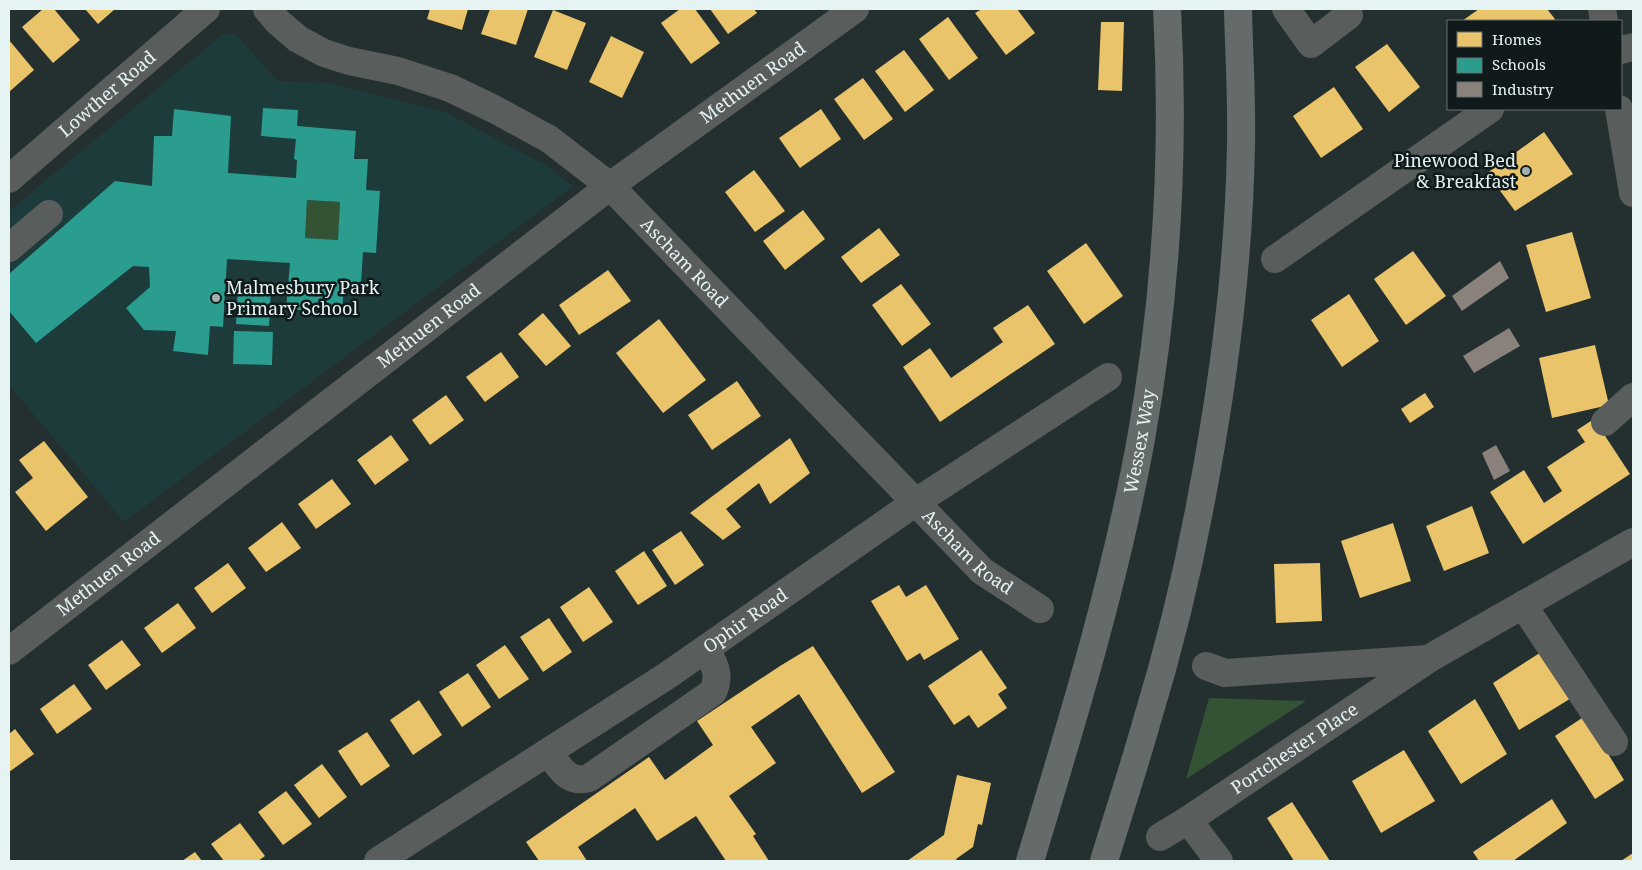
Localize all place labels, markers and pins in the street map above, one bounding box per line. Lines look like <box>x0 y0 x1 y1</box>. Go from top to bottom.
place label: Pinewood Bed & Breakfast <box>1394 148 1516 193</box>
marker: Pinewood Bed & Breakfast <box>1520 165 1532 177</box>
place label: Malmesbury Park Primary School <box>226 275 380 320</box>
marker: Malmesbury Park Primary School <box>210 292 222 304</box>

